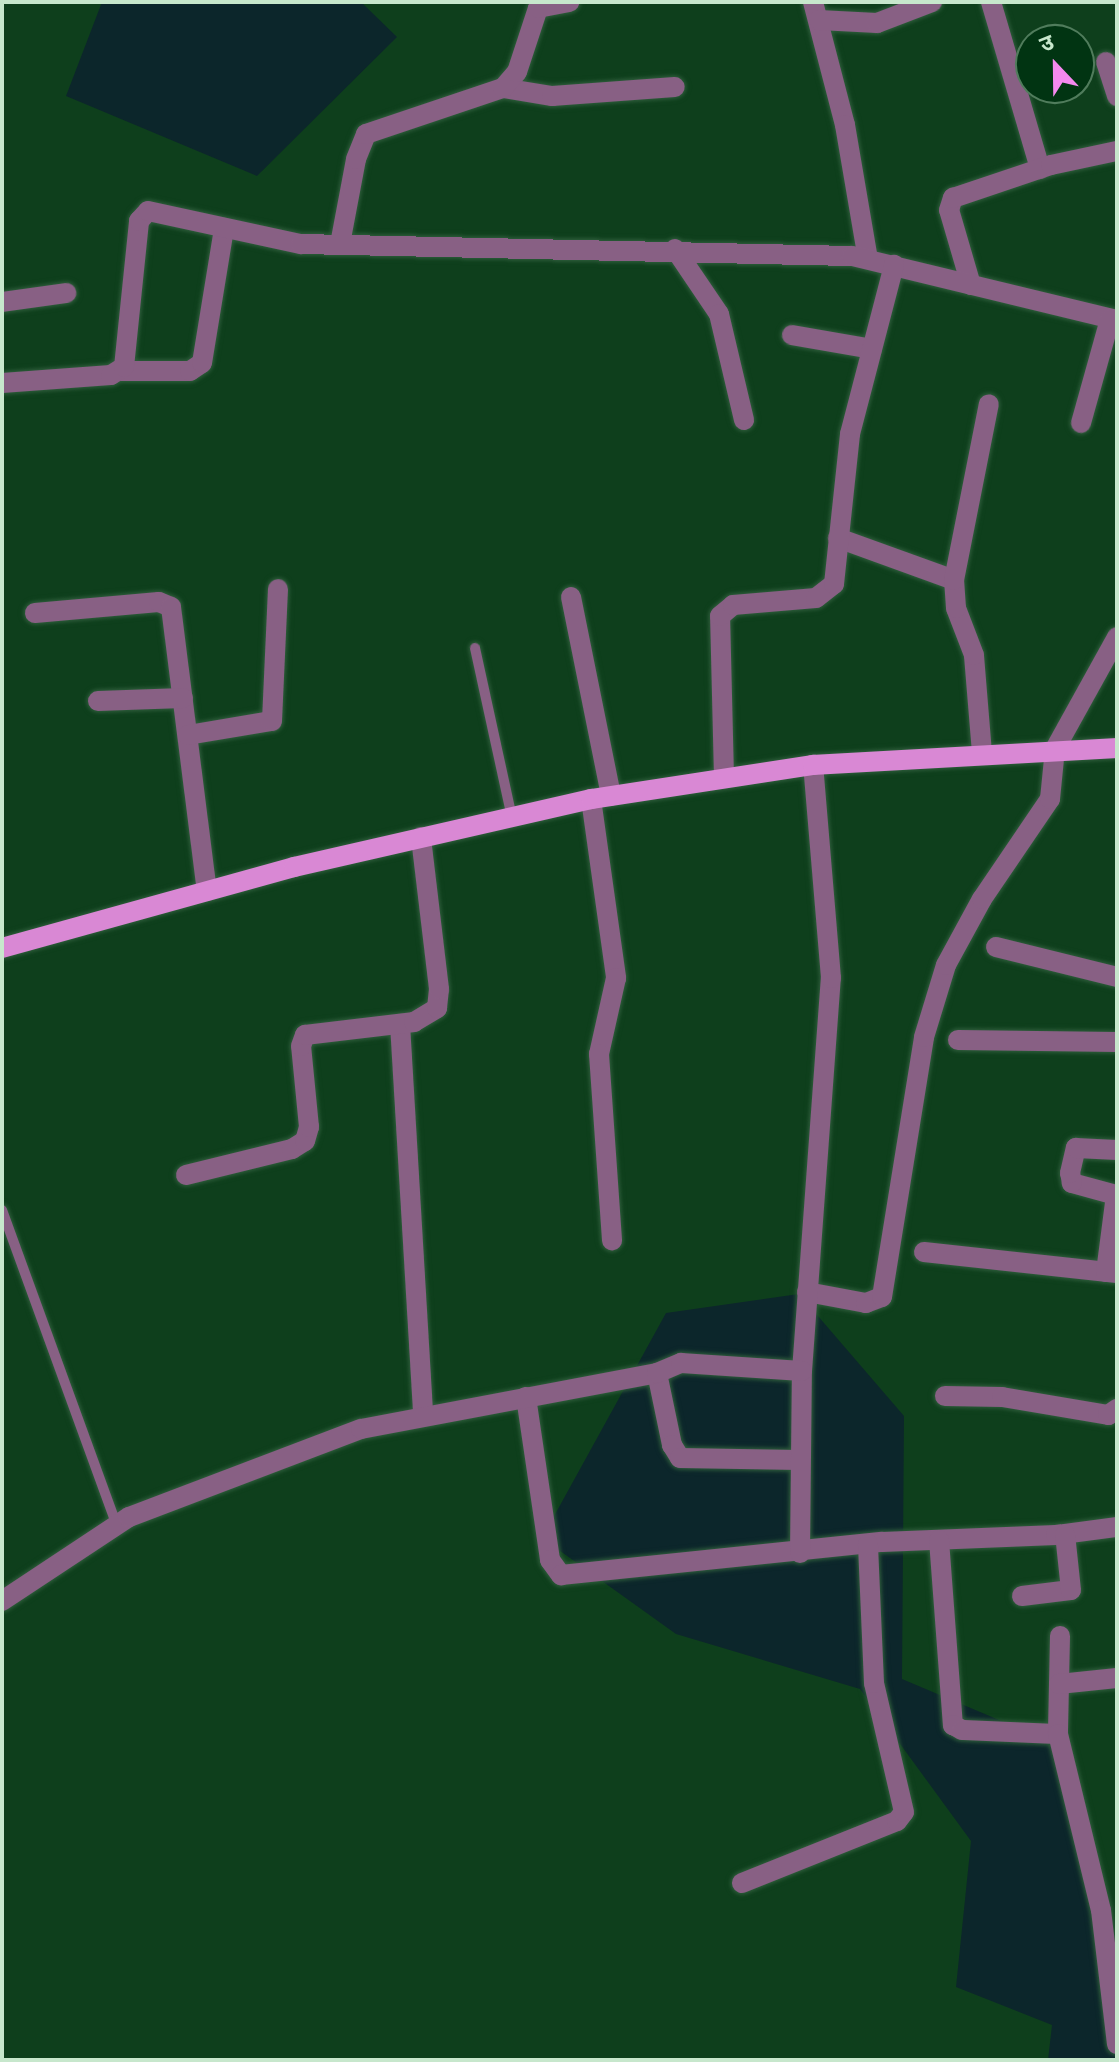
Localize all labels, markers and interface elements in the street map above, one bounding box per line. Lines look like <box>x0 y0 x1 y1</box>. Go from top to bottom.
north arrow <box>1015 24 1095 104</box>
text: उ <box>1035 27 1058 60</box>

